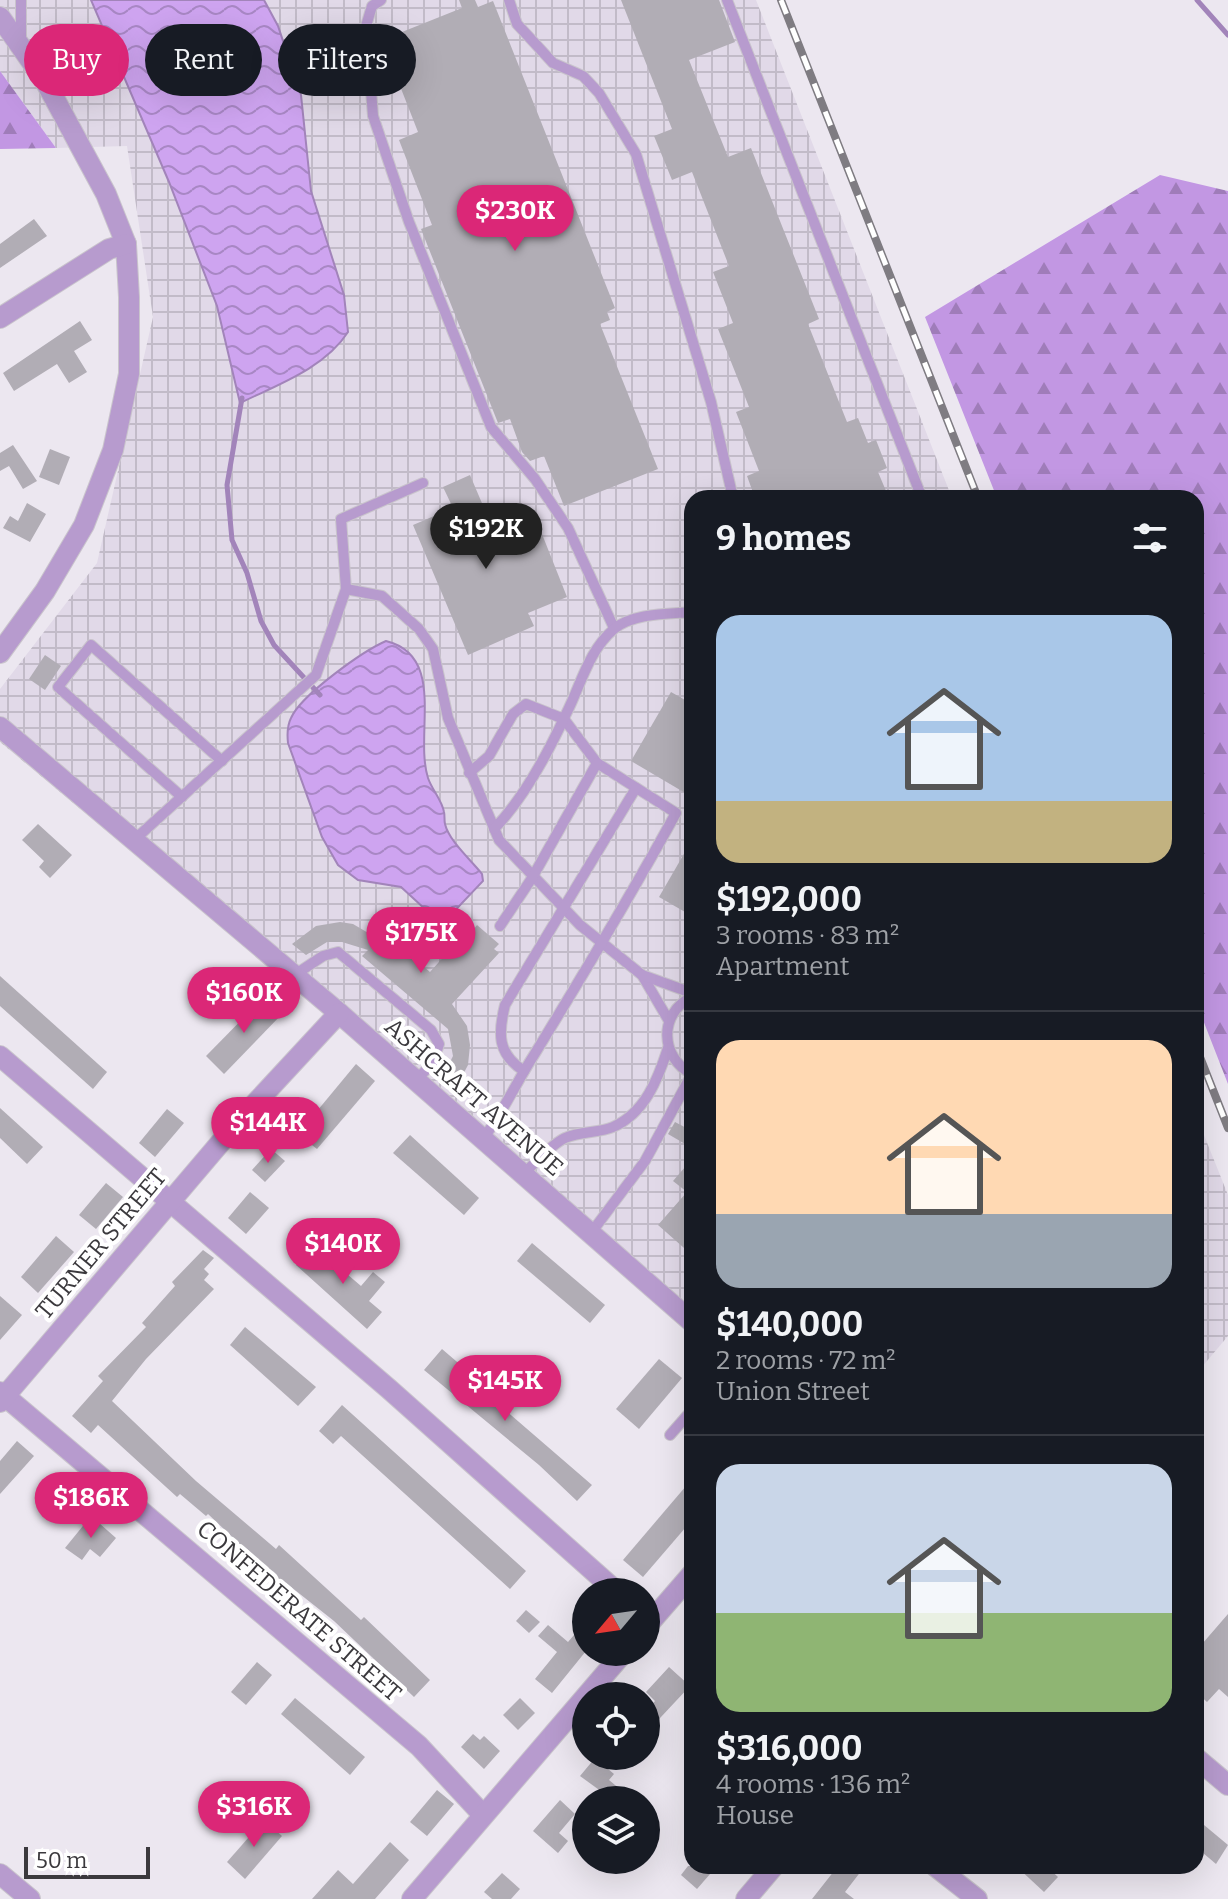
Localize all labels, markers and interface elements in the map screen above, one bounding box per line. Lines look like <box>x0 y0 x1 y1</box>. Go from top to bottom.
chip: Buy <box>24 24 129 96</box>
chip: Rent <box>145 24 262 96</box>
chip: Filters <box>278 24 416 96</box>
pin: $230K <box>459 185 571 253</box>
text: $230K <box>475 195 555 226</box>
pin: $192K <box>430 503 542 571</box>
text: $192K <box>448 513 524 544</box>
icon: filters <box>1128 516 1172 560</box>
text: 9 homes <box>716 518 851 559</box>
icon: home <box>872 667 1016 811</box>
text: $192,000 <box>716 879 862 920</box>
pin: $175K <box>365 907 477 975</box>
text: $175K <box>384 917 458 948</box>
text: 3 rooms · 83 m² <box>716 920 899 951</box>
text: Apartment <box>716 951 849 982</box>
pin: $160K <box>188 967 300 1035</box>
text: $160K <box>205 977 283 1008</box>
street label: ASHCRAFT AVENUE <box>379 1012 569 1182</box>
icon: home <box>872 1092 1016 1236</box>
pin: $144K <box>212 1097 324 1165</box>
text: $144K <box>229 1107 307 1138</box>
street label: TURNER STREET <box>30 1163 172 1325</box>
pin: $140K <box>287 1218 399 1286</box>
text: $140K <box>304 1228 382 1259</box>
text: $140,000 <box>716 1304 863 1345</box>
text: 2 rooms · 72 m² <box>716 1345 896 1376</box>
pin: $145K <box>449 1355 561 1423</box>
text: $145K <box>467 1365 543 1396</box>
text: Union Street <box>716 1376 870 1407</box>
pin: $186K <box>35 1472 147 1540</box>
text: $186K <box>53 1482 129 1513</box>
street label: CONFEDERATE STREET <box>191 1515 407 1707</box>
icon: home <box>872 1516 1016 1660</box>
north arrow <box>572 1578 660 1666</box>
map controls <box>572 1578 660 1874</box>
button: locate <box>572 1682 660 1770</box>
text: $316,000 <box>716 1728 862 1769</box>
text: 4 rooms · 136 m² <box>716 1769 910 1800</box>
pin: $316K <box>198 1781 310 1849</box>
button: layers <box>572 1786 660 1874</box>
text: $316K <box>216 1791 292 1822</box>
text: House <box>716 1800 794 1831</box>
scale bar <box>24 1843 150 1879</box>
text: 50 m <box>36 1847 87 1874</box>

